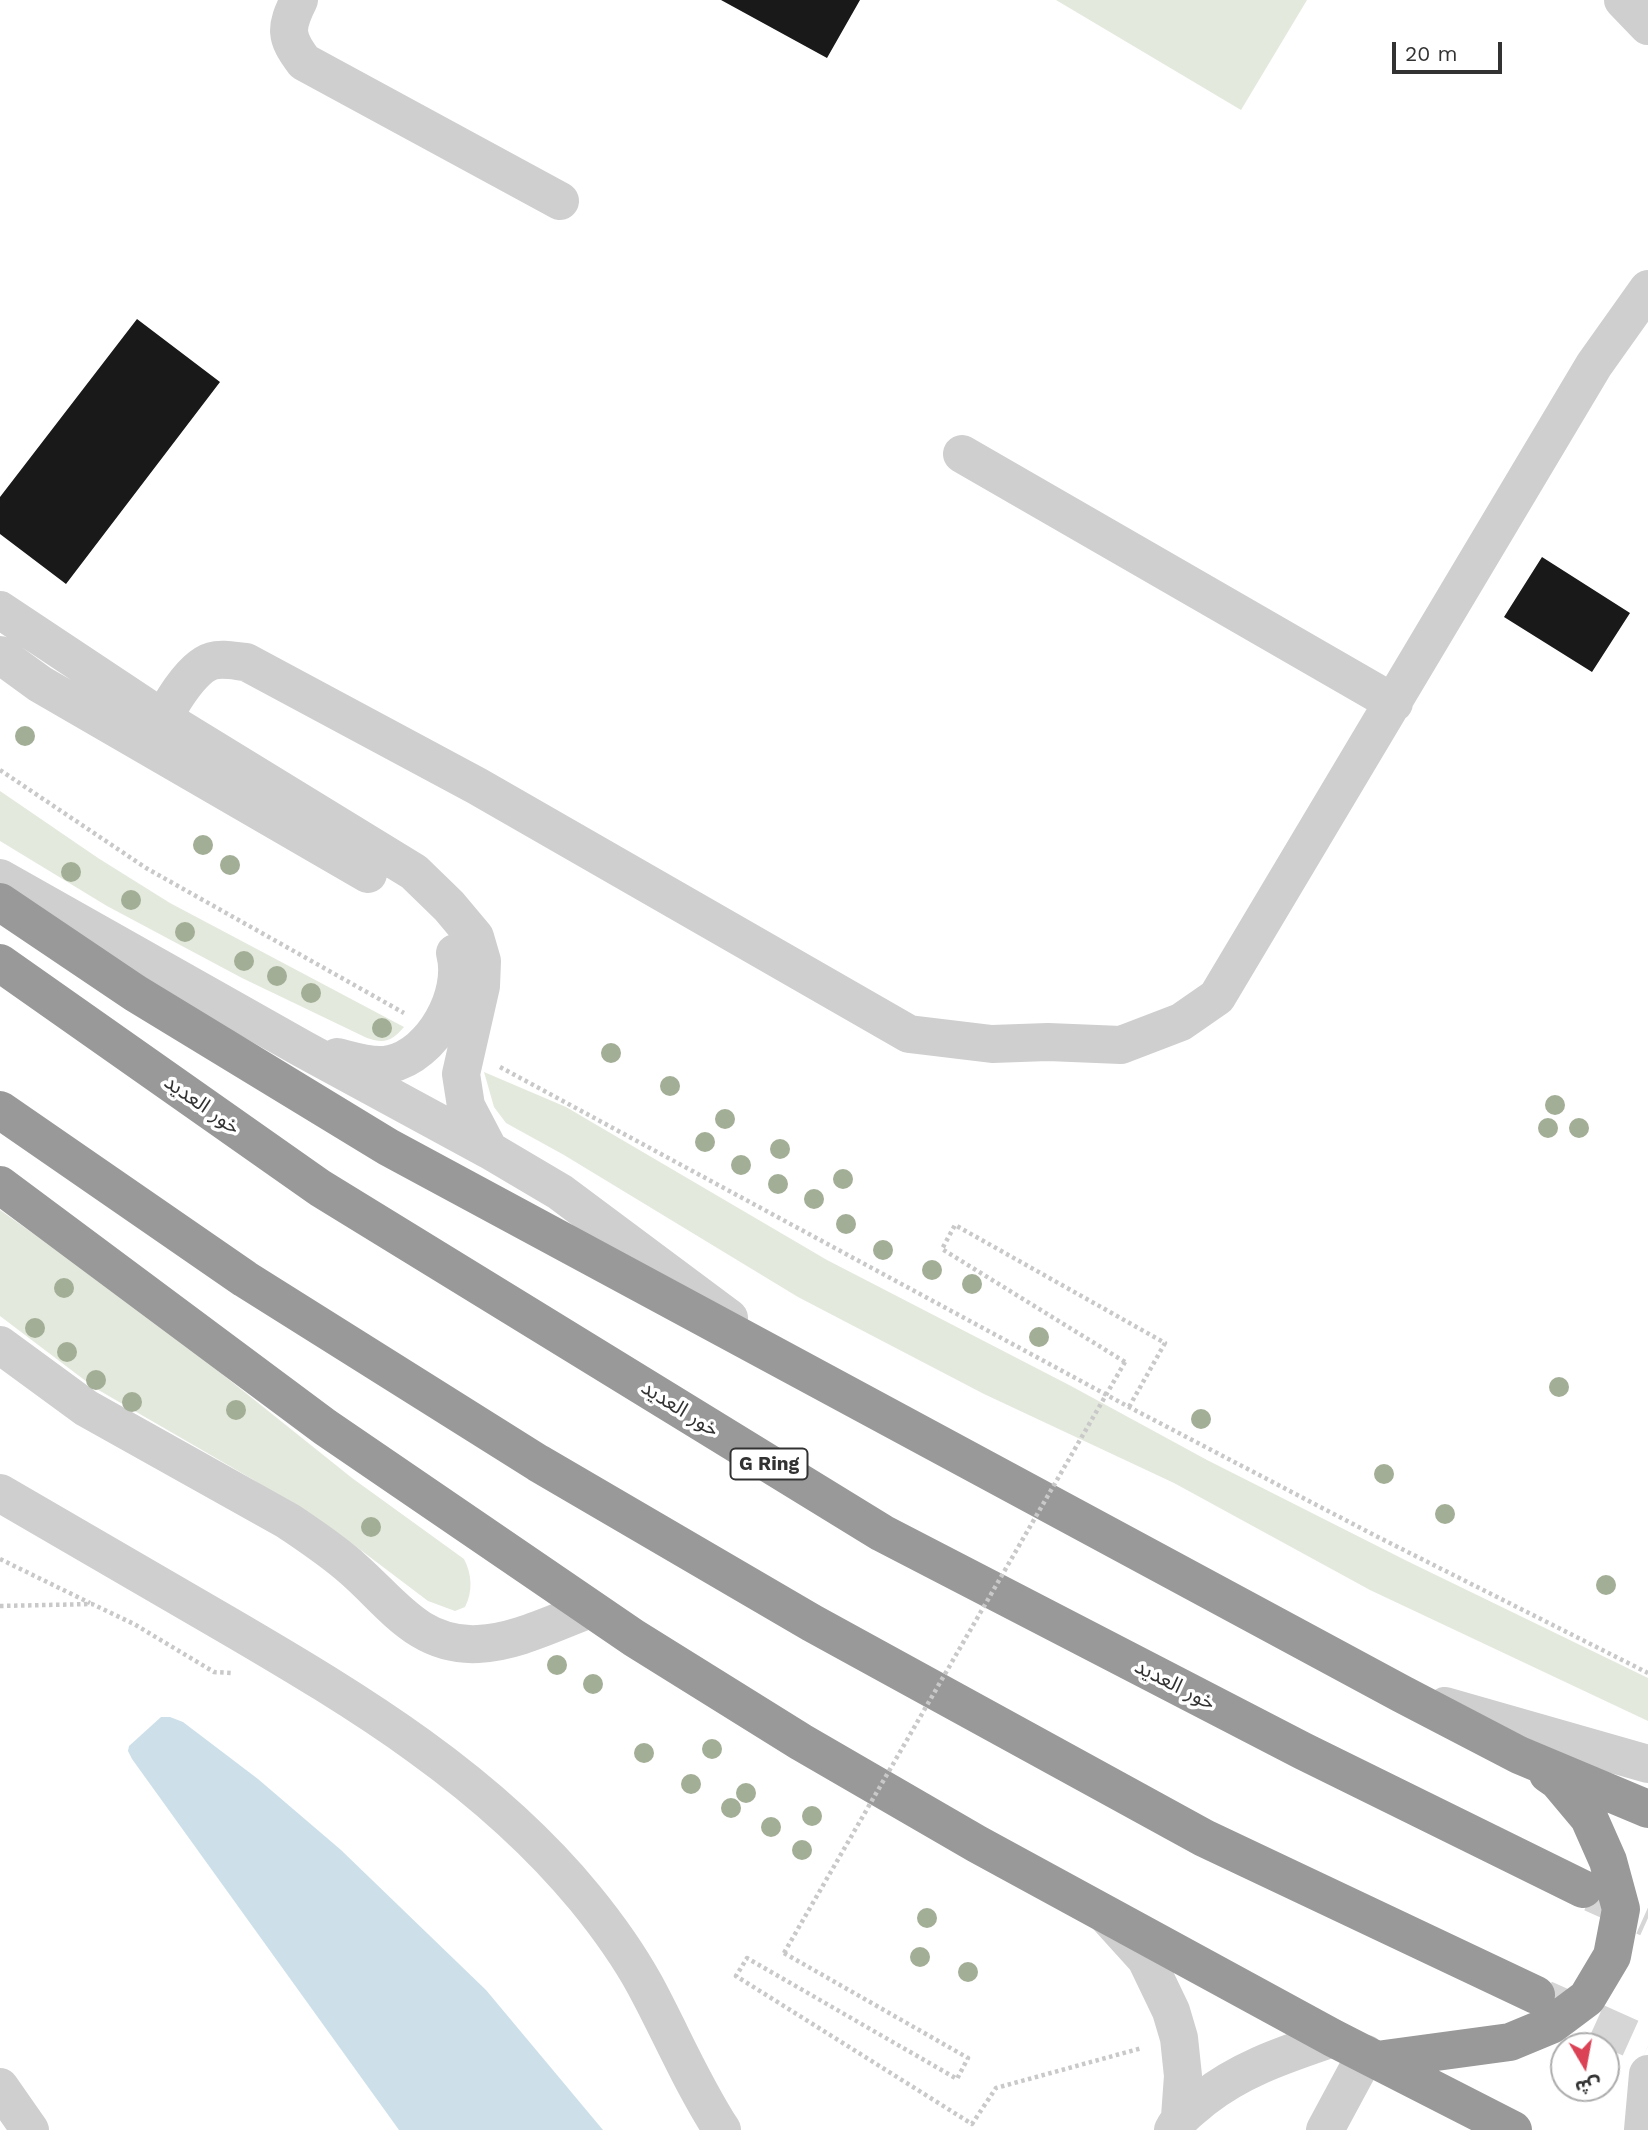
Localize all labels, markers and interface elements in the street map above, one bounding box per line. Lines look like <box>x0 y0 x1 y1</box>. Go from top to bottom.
scale bar <box>1396 28 1506 72</box>
text: 20 m <box>1405 41 1457 66</box>
street label: خور العديد <box>159 1070 245 1140</box>
street label: خور العديد <box>636 1375 724 1443</box>
road number: G Ring <box>730 1448 808 1480</box>
street label: خور العديد <box>1130 1654 1220 1716</box>
north arrow <box>1550 2032 1620 2102</box>
text: ش <box>1574 2073 1603 2100</box>

